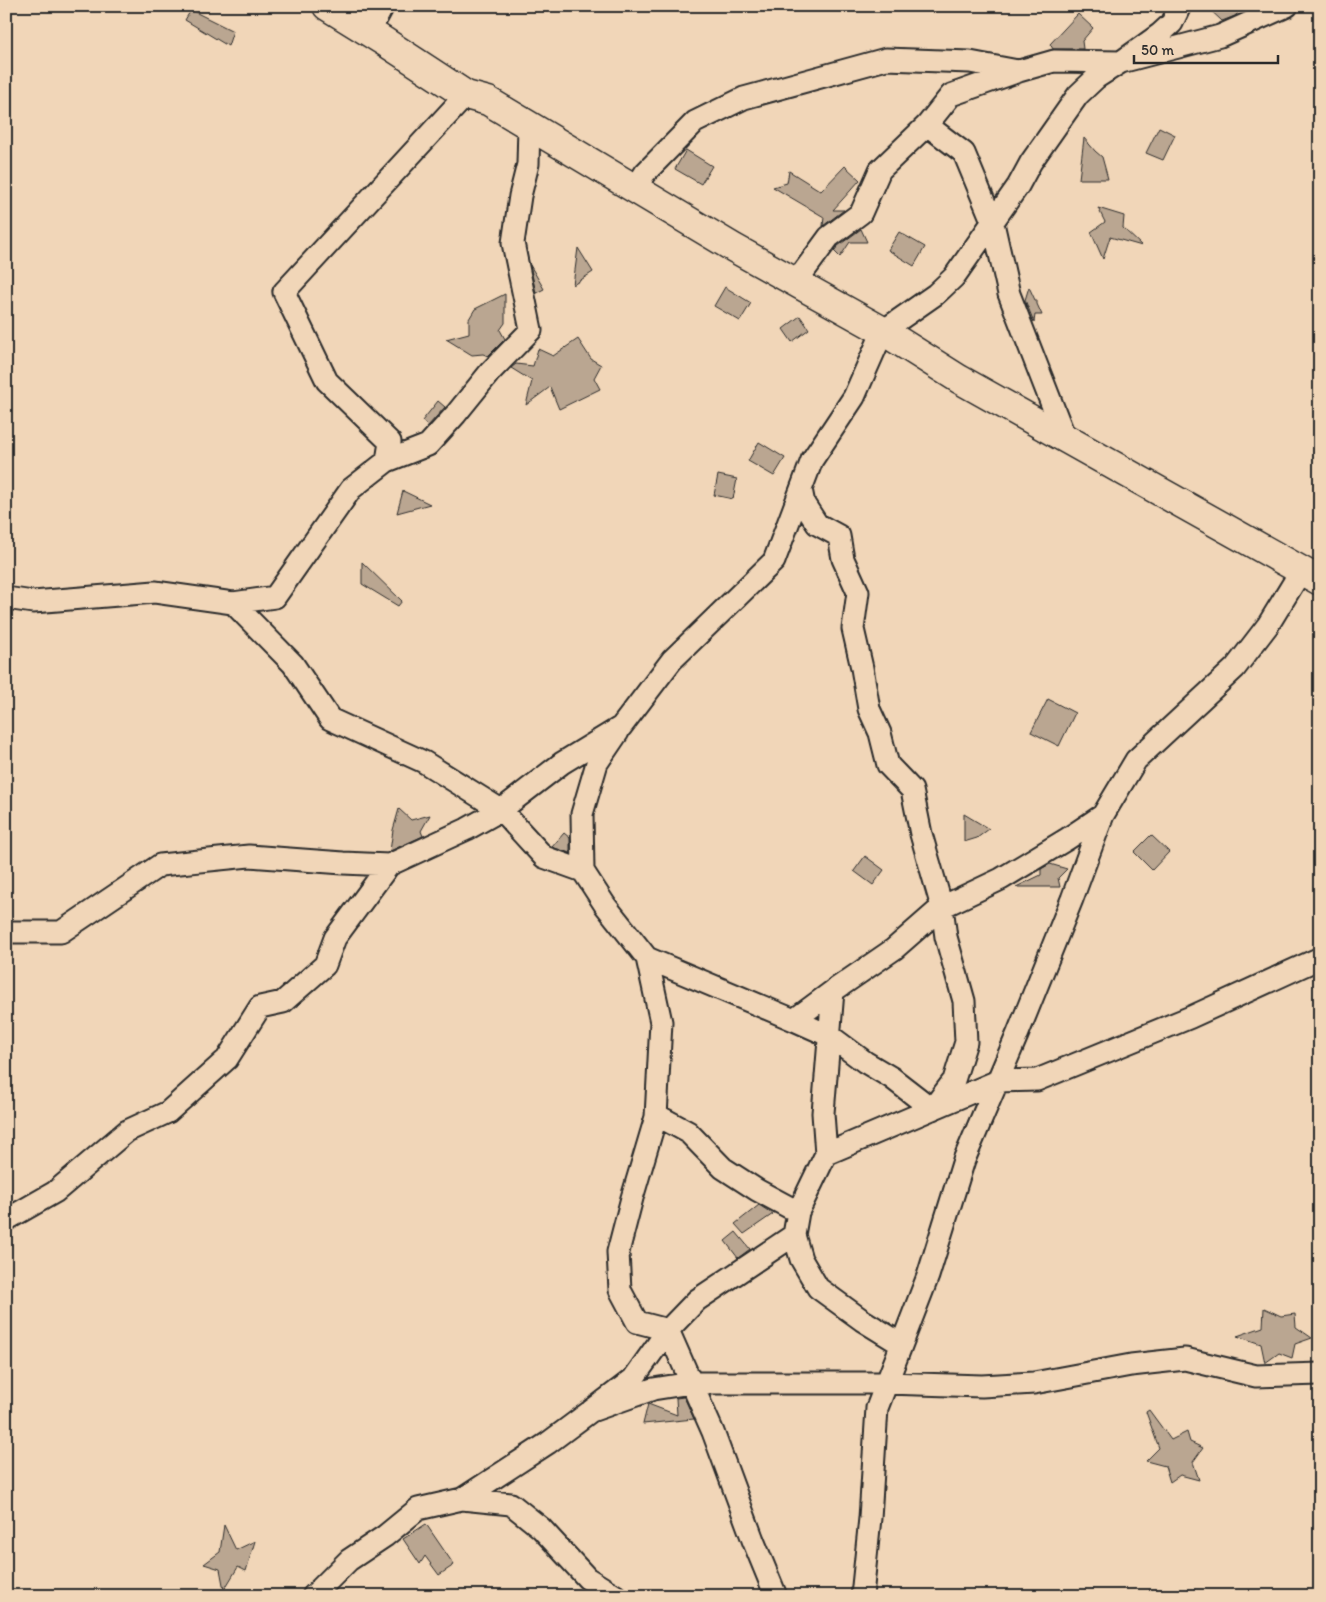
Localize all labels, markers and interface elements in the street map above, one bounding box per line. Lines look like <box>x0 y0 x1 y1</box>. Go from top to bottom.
scale bar <box>1134 32 1277 64</box>
text: 50 m <box>1141 41 1174 59</box>

